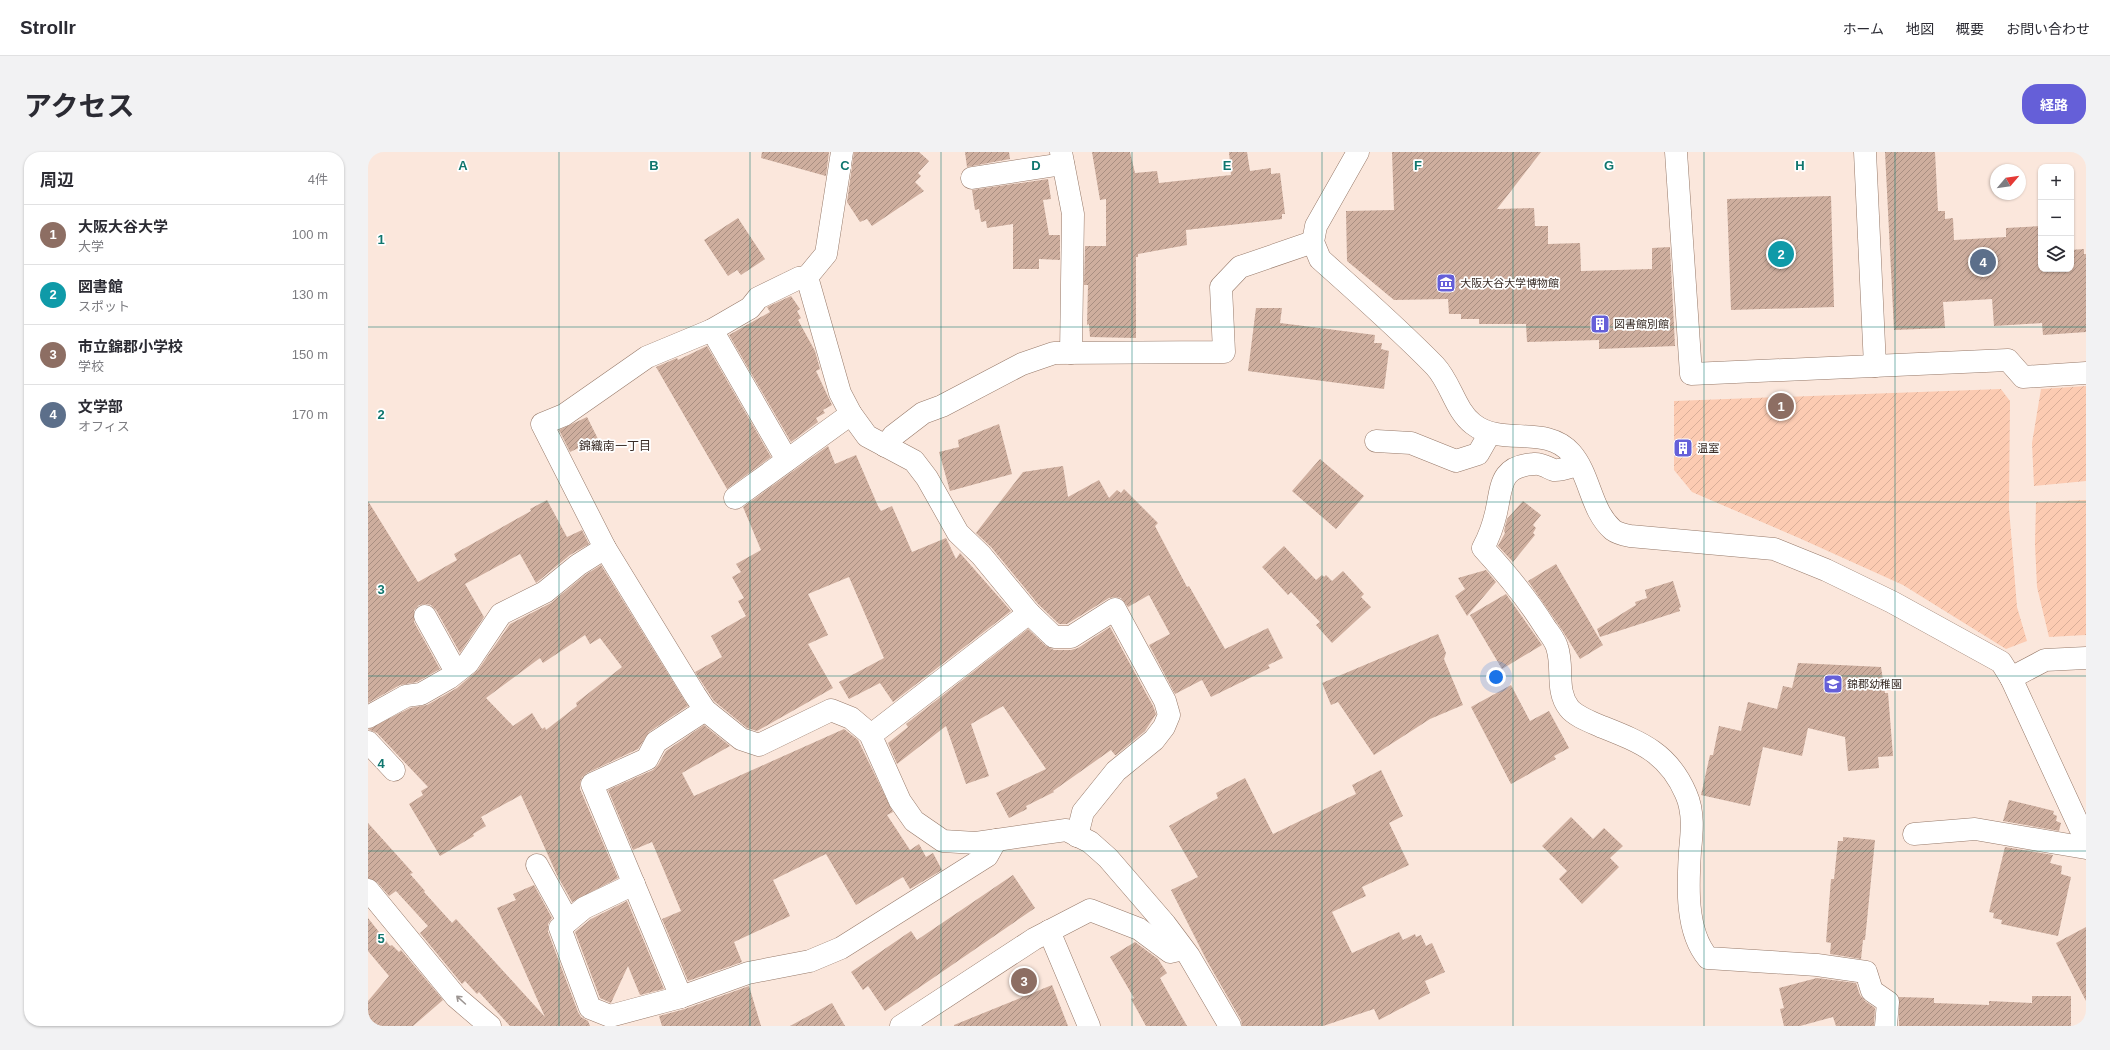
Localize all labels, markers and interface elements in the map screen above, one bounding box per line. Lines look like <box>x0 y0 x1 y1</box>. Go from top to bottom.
text: Strollr <box>20 17 76 38</box>
text: ホーム <box>1842 21 1884 37</box>
text: 地図 <box>1906 21 1934 37</box>
text: 概要 <box>1956 21 1984 37</box>
text: お問い合わせ <box>2006 21 2090 37</box>
button: 経路 <box>2022 84 2086 124</box>
text: アクセス <box>24 91 135 122</box>
text: A <box>458 158 468 173</box>
text: B <box>649 158 659 173</box>
text: C <box>840 158 850 173</box>
text: D <box>1031 158 1041 173</box>
text: E <box>1223 158 1232 173</box>
text: F <box>1414 158 1422 173</box>
text: G <box>1604 158 1614 173</box>
text: H <box>1795 158 1805 173</box>
north arrow <box>1990 164 2026 200</box>
map controls <box>2038 164 2074 272</box>
button: + <box>2038 164 2074 200</box>
text: 周辺 <box>40 171 74 190</box>
text: 4件 <box>308 172 328 187</box>
button: − <box>2038 200 2074 236</box>
text: 大阪大谷大学 <box>78 218 168 235</box>
text: 1 <box>49 227 57 242</box>
text: 100 m <box>292 227 328 242</box>
text: 1 <box>377 232 385 247</box>
button: layers <box>2038 236 2074 272</box>
text: 大学 <box>78 239 104 254</box>
pin: 2 <box>1768 239 1794 269</box>
pin: 4 <box>1970 247 1996 277</box>
museum icon: 大阪大谷大学博物館 <box>1435 272 1457 294</box>
place label: 大阪大谷大学博物館 <box>1460 277 1559 289</box>
text: 図書館 <box>78 278 123 295</box>
text: 2 <box>49 287 57 302</box>
text: 130 m <box>292 287 328 302</box>
text: スポット <box>78 299 130 314</box>
building icon: 図書館別館 <box>1589 313 1611 335</box>
place label: 図書館別館 <box>1614 318 1669 330</box>
text: 市立錦郡小学校 <box>78 338 183 355</box>
text: 3 <box>49 347 57 362</box>
text: 150 m <box>292 347 328 362</box>
text: 学校 <box>78 359 104 374</box>
pin: 1 <box>1768 391 1794 421</box>
text: 文学部 <box>78 398 123 415</box>
text: 4 <box>49 407 57 422</box>
text: 170 m <box>292 407 328 422</box>
text: 2 <box>377 407 385 422</box>
text: オフィス <box>78 419 130 434</box>
building icon: 温室 <box>1672 437 1694 459</box>
district label: 錦織南一丁目 <box>579 439 651 453</box>
place label: 温室 <box>1697 442 1719 454</box>
text: 3 <box>377 582 385 597</box>
your location <box>1486 667 1506 687</box>
school or university icon: 錦郡幼稚園 <box>1822 673 1844 695</box>
place label: 錦郡幼稚園 <box>1847 678 1902 690</box>
text: 4 <box>377 756 385 771</box>
text: 5 <box>377 931 385 946</box>
pin: 3 <box>1011 966 1037 996</box>
one-way arrow <box>455 996 466 1005</box>

